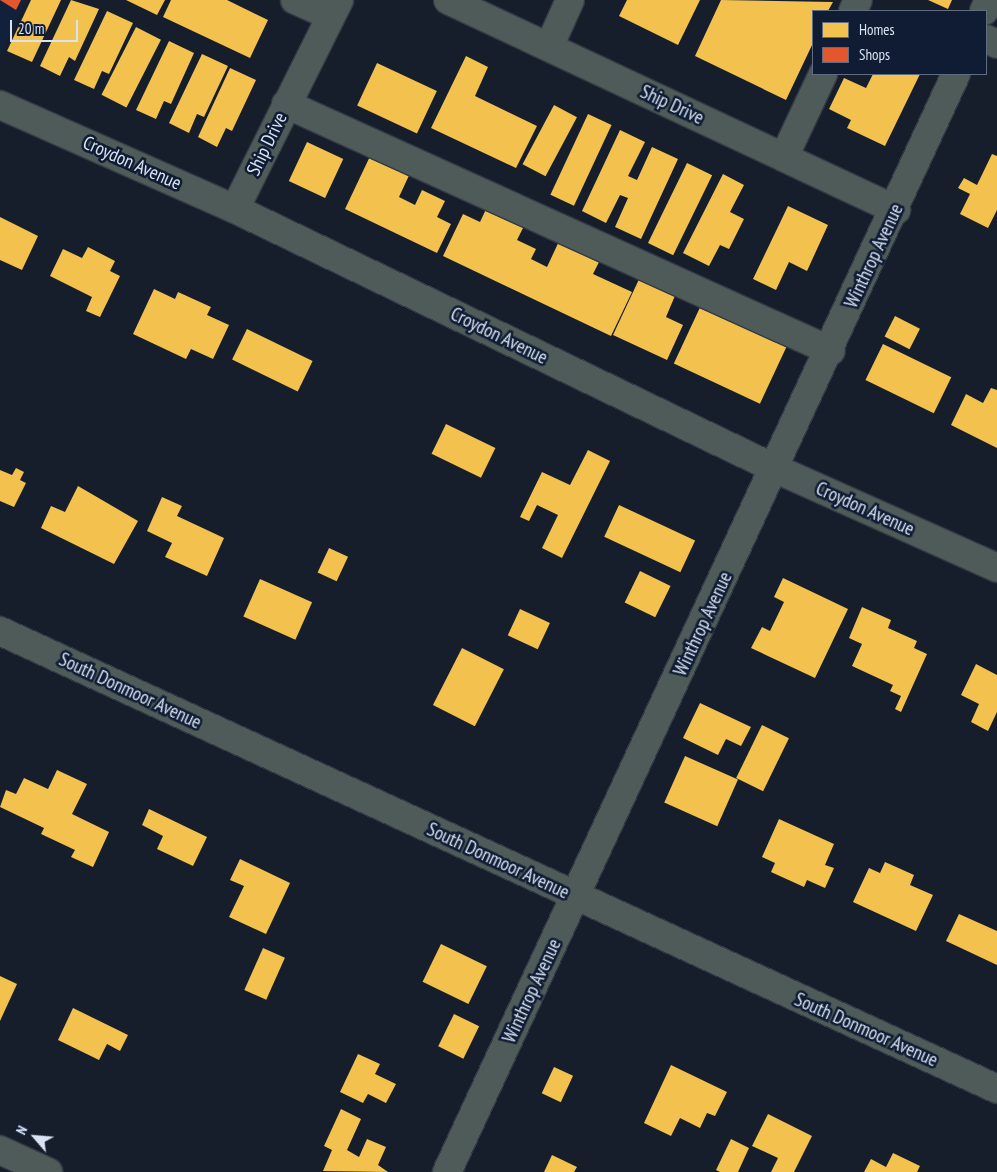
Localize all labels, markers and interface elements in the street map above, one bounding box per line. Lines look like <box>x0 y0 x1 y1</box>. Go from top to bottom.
scale bar <box>12 10 80 42</box>
legend <box>812 10 987 75</box>
text: 20 m <box>18 19 44 38</box>
text: Homes <box>859 20 895 39</box>
text: Shops <box>859 45 890 64</box>
street label: Ship Drive <box>637 80 707 130</box>
street label: Ship Drive <box>242 109 292 179</box>
street label: Croydon Avenue <box>79 131 185 195</box>
street label: Winthrop Avenue <box>840 200 908 312</box>
street label: Croydon Avenue <box>447 303 551 369</box>
street label: Croydon Avenue <box>812 477 918 541</box>
street label: Winthrop Avenue <box>669 568 737 680</box>
street label: South Donmoor Avenue <box>55 648 205 734</box>
street label: South Donmoor Avenue <box>423 818 573 904</box>
street label: Winthrop Avenue <box>498 935 566 1047</box>
street label: South Donmoor Avenue <box>791 988 941 1072</box>
north arrow <box>10 1112 60 1162</box>
text: N <box>12 1123 31 1138</box>

